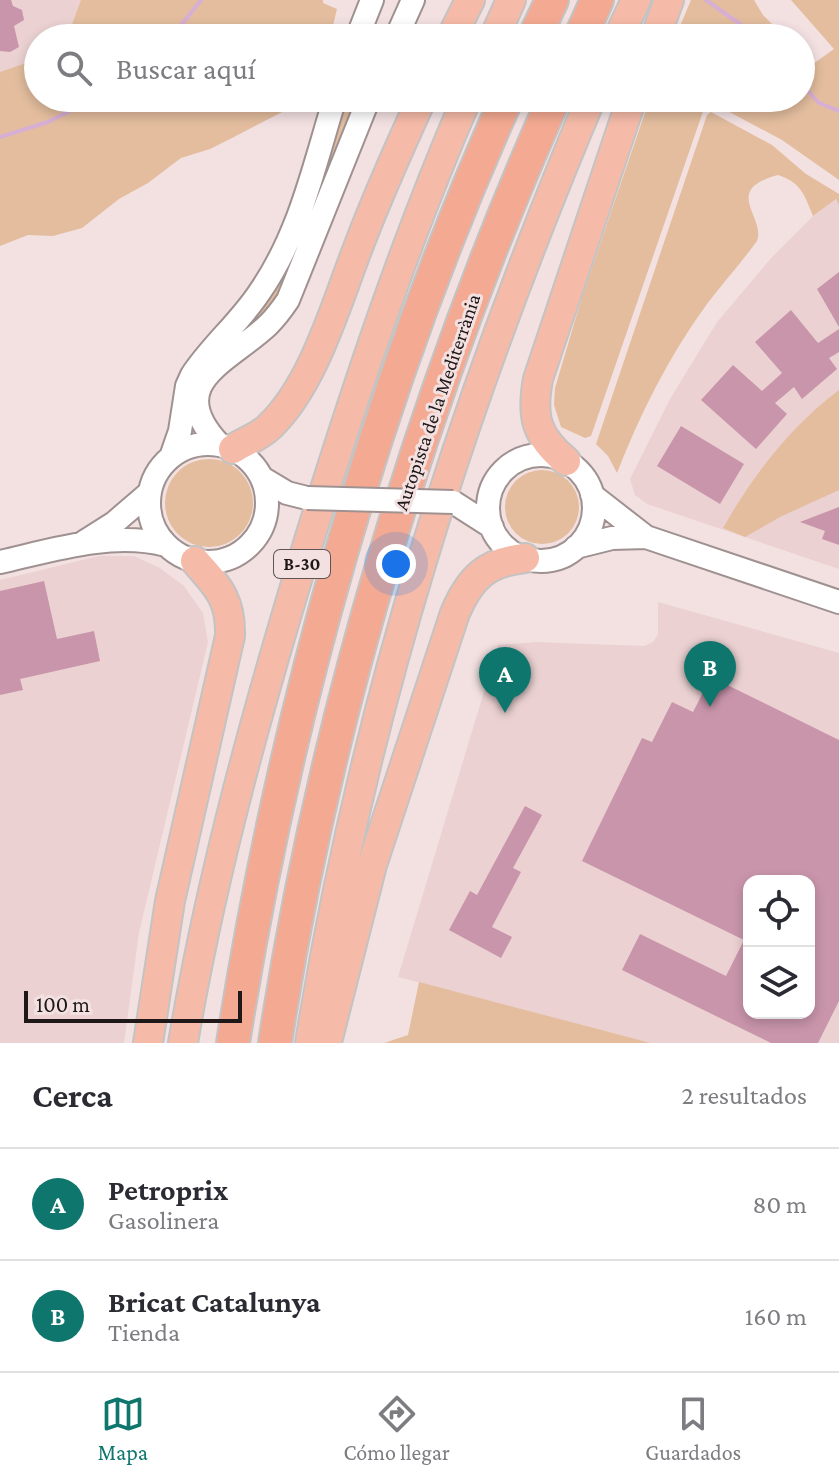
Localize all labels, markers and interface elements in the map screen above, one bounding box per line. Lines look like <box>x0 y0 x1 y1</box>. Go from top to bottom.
search box <box>24 24 815 112</box>
icon: search <box>52 46 96 90</box>
text: Buscar aquí <box>116 52 256 85</box>
street label: Autopista de la Mediterrània <box>390 291 485 513</box>
your location <box>376 544 416 584</box>
road number: B-30 <box>274 550 330 578</box>
pin: B <box>684 641 736 707</box>
pin: A <box>479 647 531 713</box>
map controls <box>743 875 815 1019</box>
button: locate <box>743 875 815 947</box>
button: layers <box>743 947 815 1019</box>
scale bar <box>24 987 242 1023</box>
text: 100 m <box>36 992 90 1017</box>
text: Cerca <box>32 1077 113 1114</box>
text: 2 resultados <box>681 1081 807 1110</box>
text: Petroprix <box>108 1173 228 1206</box>
text: A <box>50 1190 66 1219</box>
text: 80 m <box>753 1190 807 1219</box>
text: Gasolinera <box>108 1206 219 1235</box>
text: Bricat Catalunya <box>108 1285 321 1318</box>
text: B <box>50 1302 66 1331</box>
text: 160 m <box>745 1302 807 1331</box>
text: Tienda <box>108 1318 180 1347</box>
tab: Mapa <box>98 1392 148 1465</box>
tab: Cómo llegar <box>343 1392 450 1465</box>
tab: Guardados <box>645 1392 741 1465</box>

